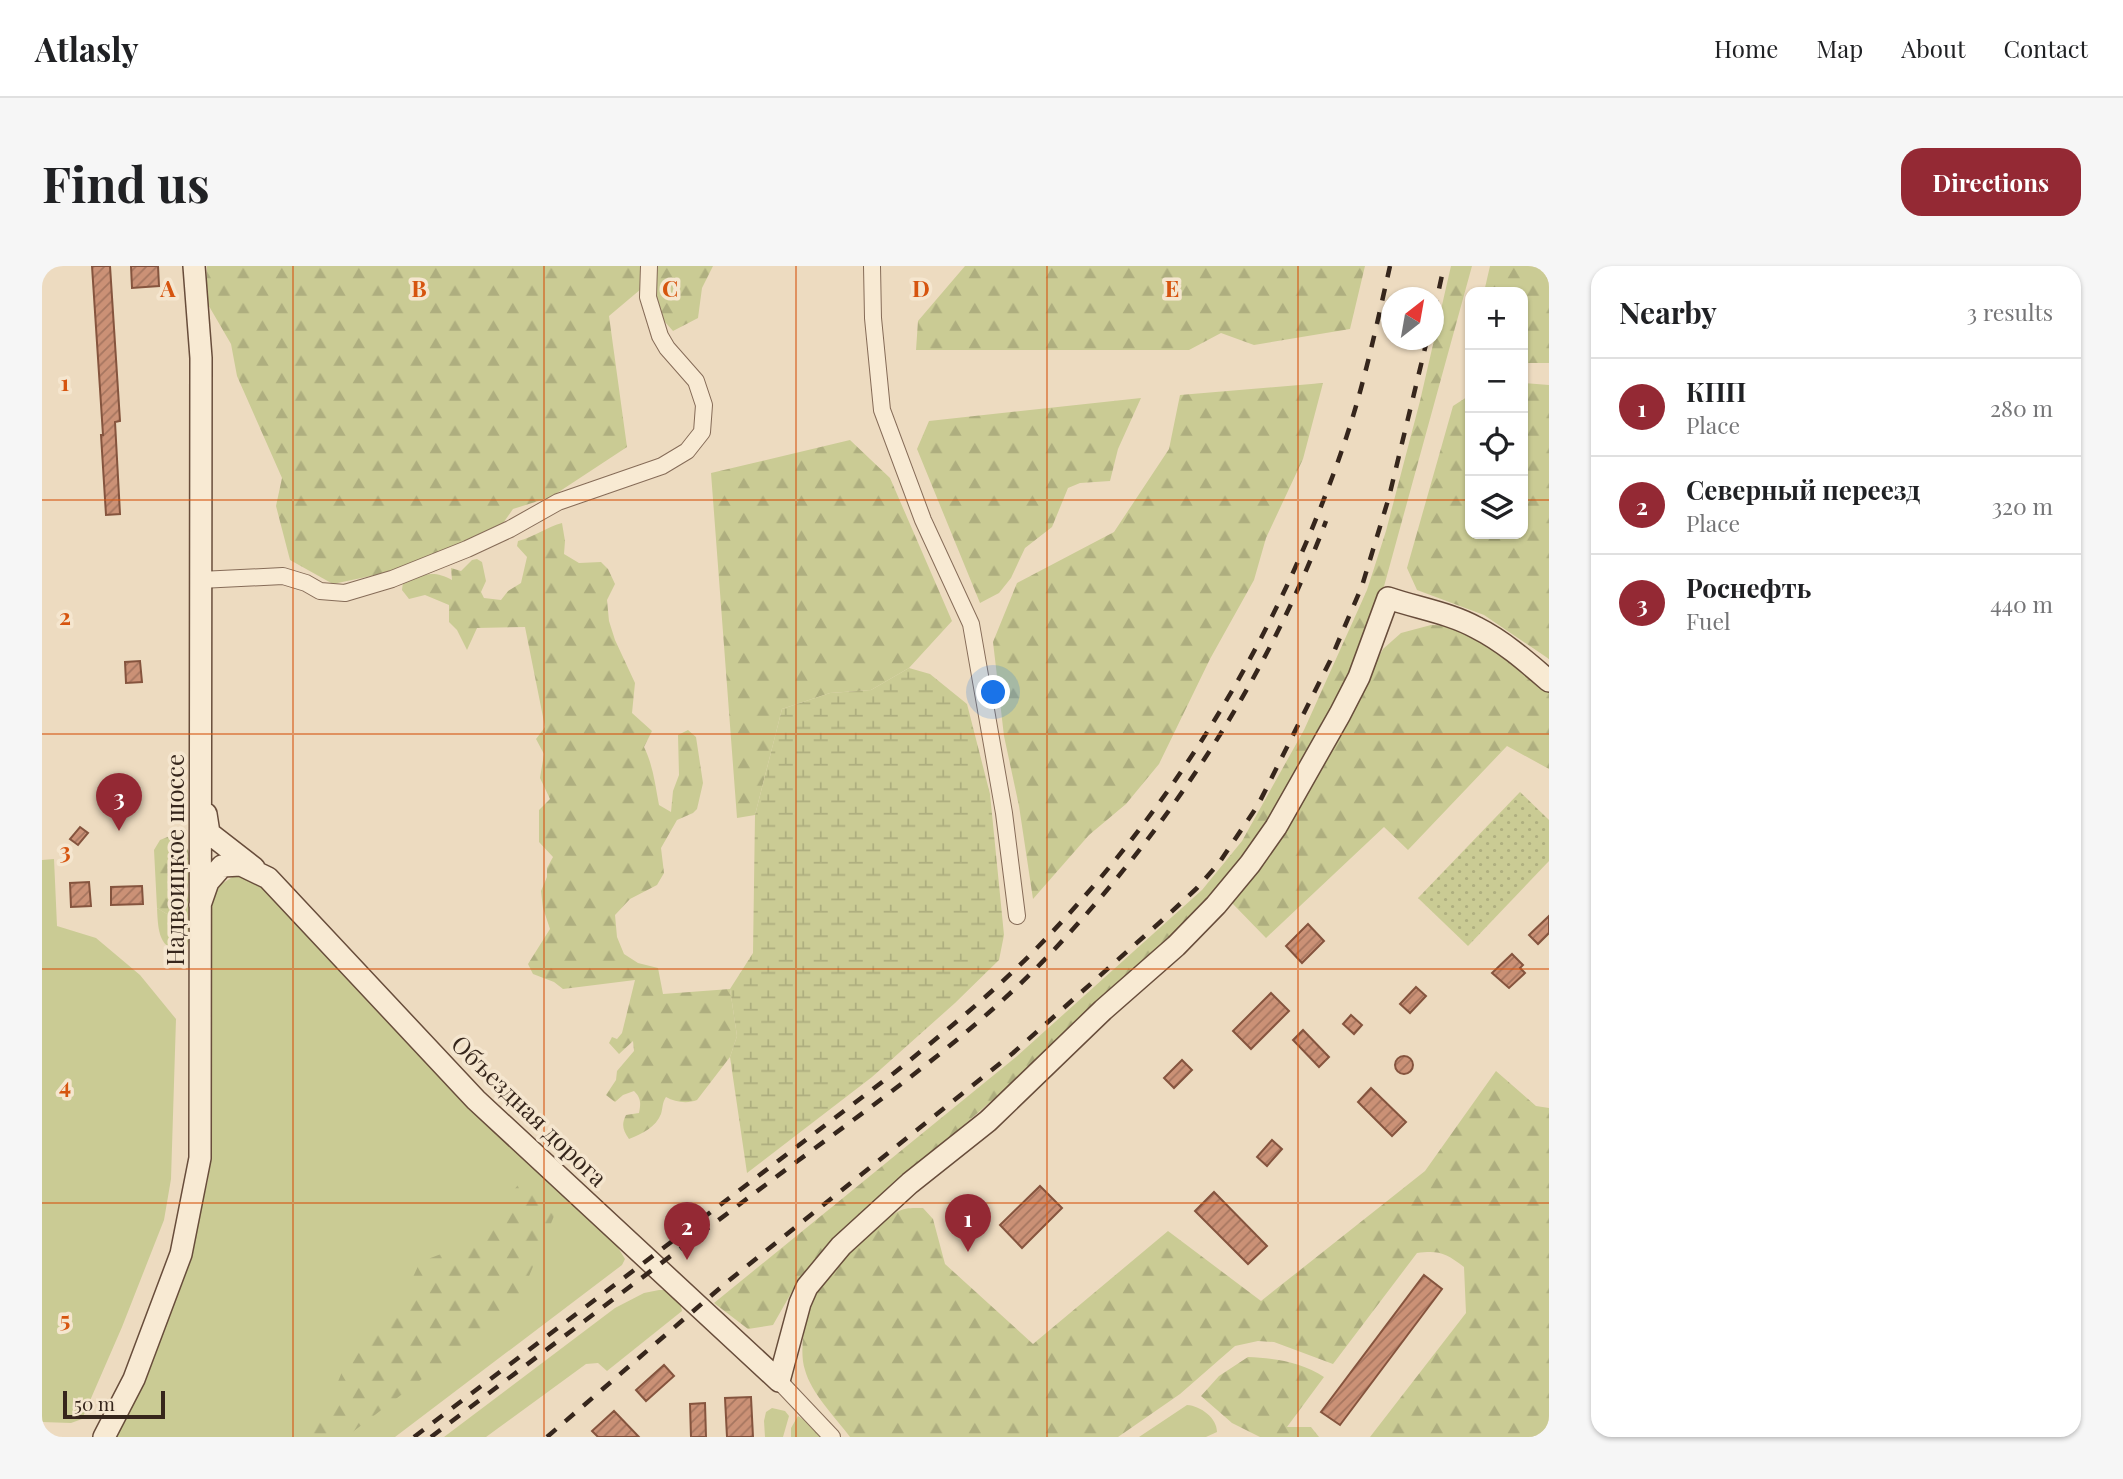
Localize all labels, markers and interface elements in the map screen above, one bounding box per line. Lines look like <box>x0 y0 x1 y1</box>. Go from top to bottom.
text: Atlasly <box>35 26 139 70</box>
text: Home <box>1714 32 1778 64</box>
text: Map <box>1816 32 1863 64</box>
text: About <box>1901 32 1965 64</box>
text: Contact <box>2003 32 2088 64</box>
button: Directions <box>1901 148 2081 216</box>
text: Find us <box>42 150 210 215</box>
text: A <box>159 272 176 303</box>
text: B <box>411 272 427 303</box>
text: C <box>662 272 678 303</box>
text: D <box>912 272 930 303</box>
text: E <box>1165 272 1179 303</box>
north arrow <box>1381 287 1444 350</box>
map controls <box>1465 287 1528 539</box>
button: + <box>1465 287 1528 350</box>
text: Nearby <box>1619 292 1717 332</box>
text: 3 results <box>1967 296 2053 327</box>
button: − <box>1465 350 1528 413</box>
text: 1 <box>61 366 70 397</box>
text: КПП <box>1686 374 1746 409</box>
text: 1 <box>1638 392 1646 423</box>
text: 280 m <box>1990 392 2053 423</box>
text: Place <box>1686 409 1740 440</box>
button: locate <box>1465 413 1528 476</box>
text: Северный переезд <box>1686 472 1920 507</box>
button: layers <box>1465 476 1528 539</box>
text: 2 <box>1636 490 1648 521</box>
text: 320 m <box>1992 490 2053 521</box>
text: Place <box>1686 507 1740 538</box>
text: Роснефть <box>1686 570 1811 605</box>
text: 3 <box>1636 588 1648 619</box>
text: 440 m <box>1990 588 2053 619</box>
text: 2 <box>59 600 71 631</box>
text: Fuel <box>1686 605 1731 636</box>
your location <box>976 675 1010 709</box>
street label: Надвоицкое шоссе <box>158 754 190 966</box>
pin: 3 <box>96 773 142 831</box>
text: 3 <box>59 834 71 865</box>
street label: Объездная дорога <box>445 1027 615 1193</box>
text: 4 <box>59 1069 71 1100</box>
pin: 1 <box>945 1194 991 1252</box>
pin: 2 <box>664 1202 710 1260</box>
text: 5 <box>60 1303 70 1334</box>
scale bar <box>63 1388 164 1420</box>
text: 50 m <box>74 1390 115 1416</box>

